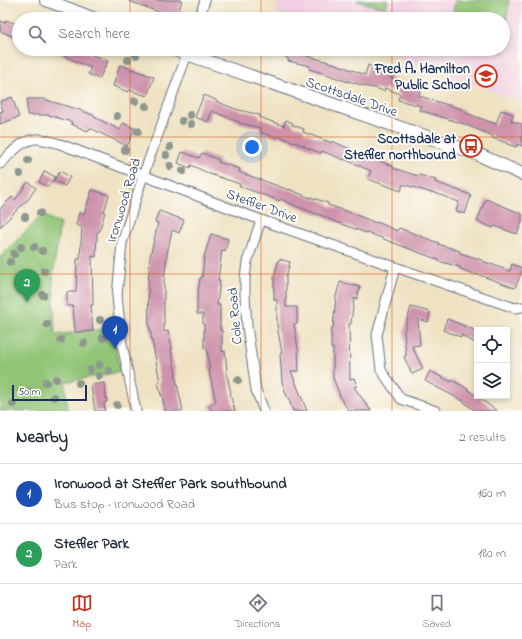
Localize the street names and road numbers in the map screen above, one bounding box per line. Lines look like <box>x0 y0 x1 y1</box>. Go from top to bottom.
street label: Scottsdale Drive <box>303 72 401 123</box>
street label: Ironwood Road <box>102 156 147 245</box>
street label: Steffler Drive <box>223 184 300 229</box>
street label: Cole Road <box>223 286 248 345</box>

